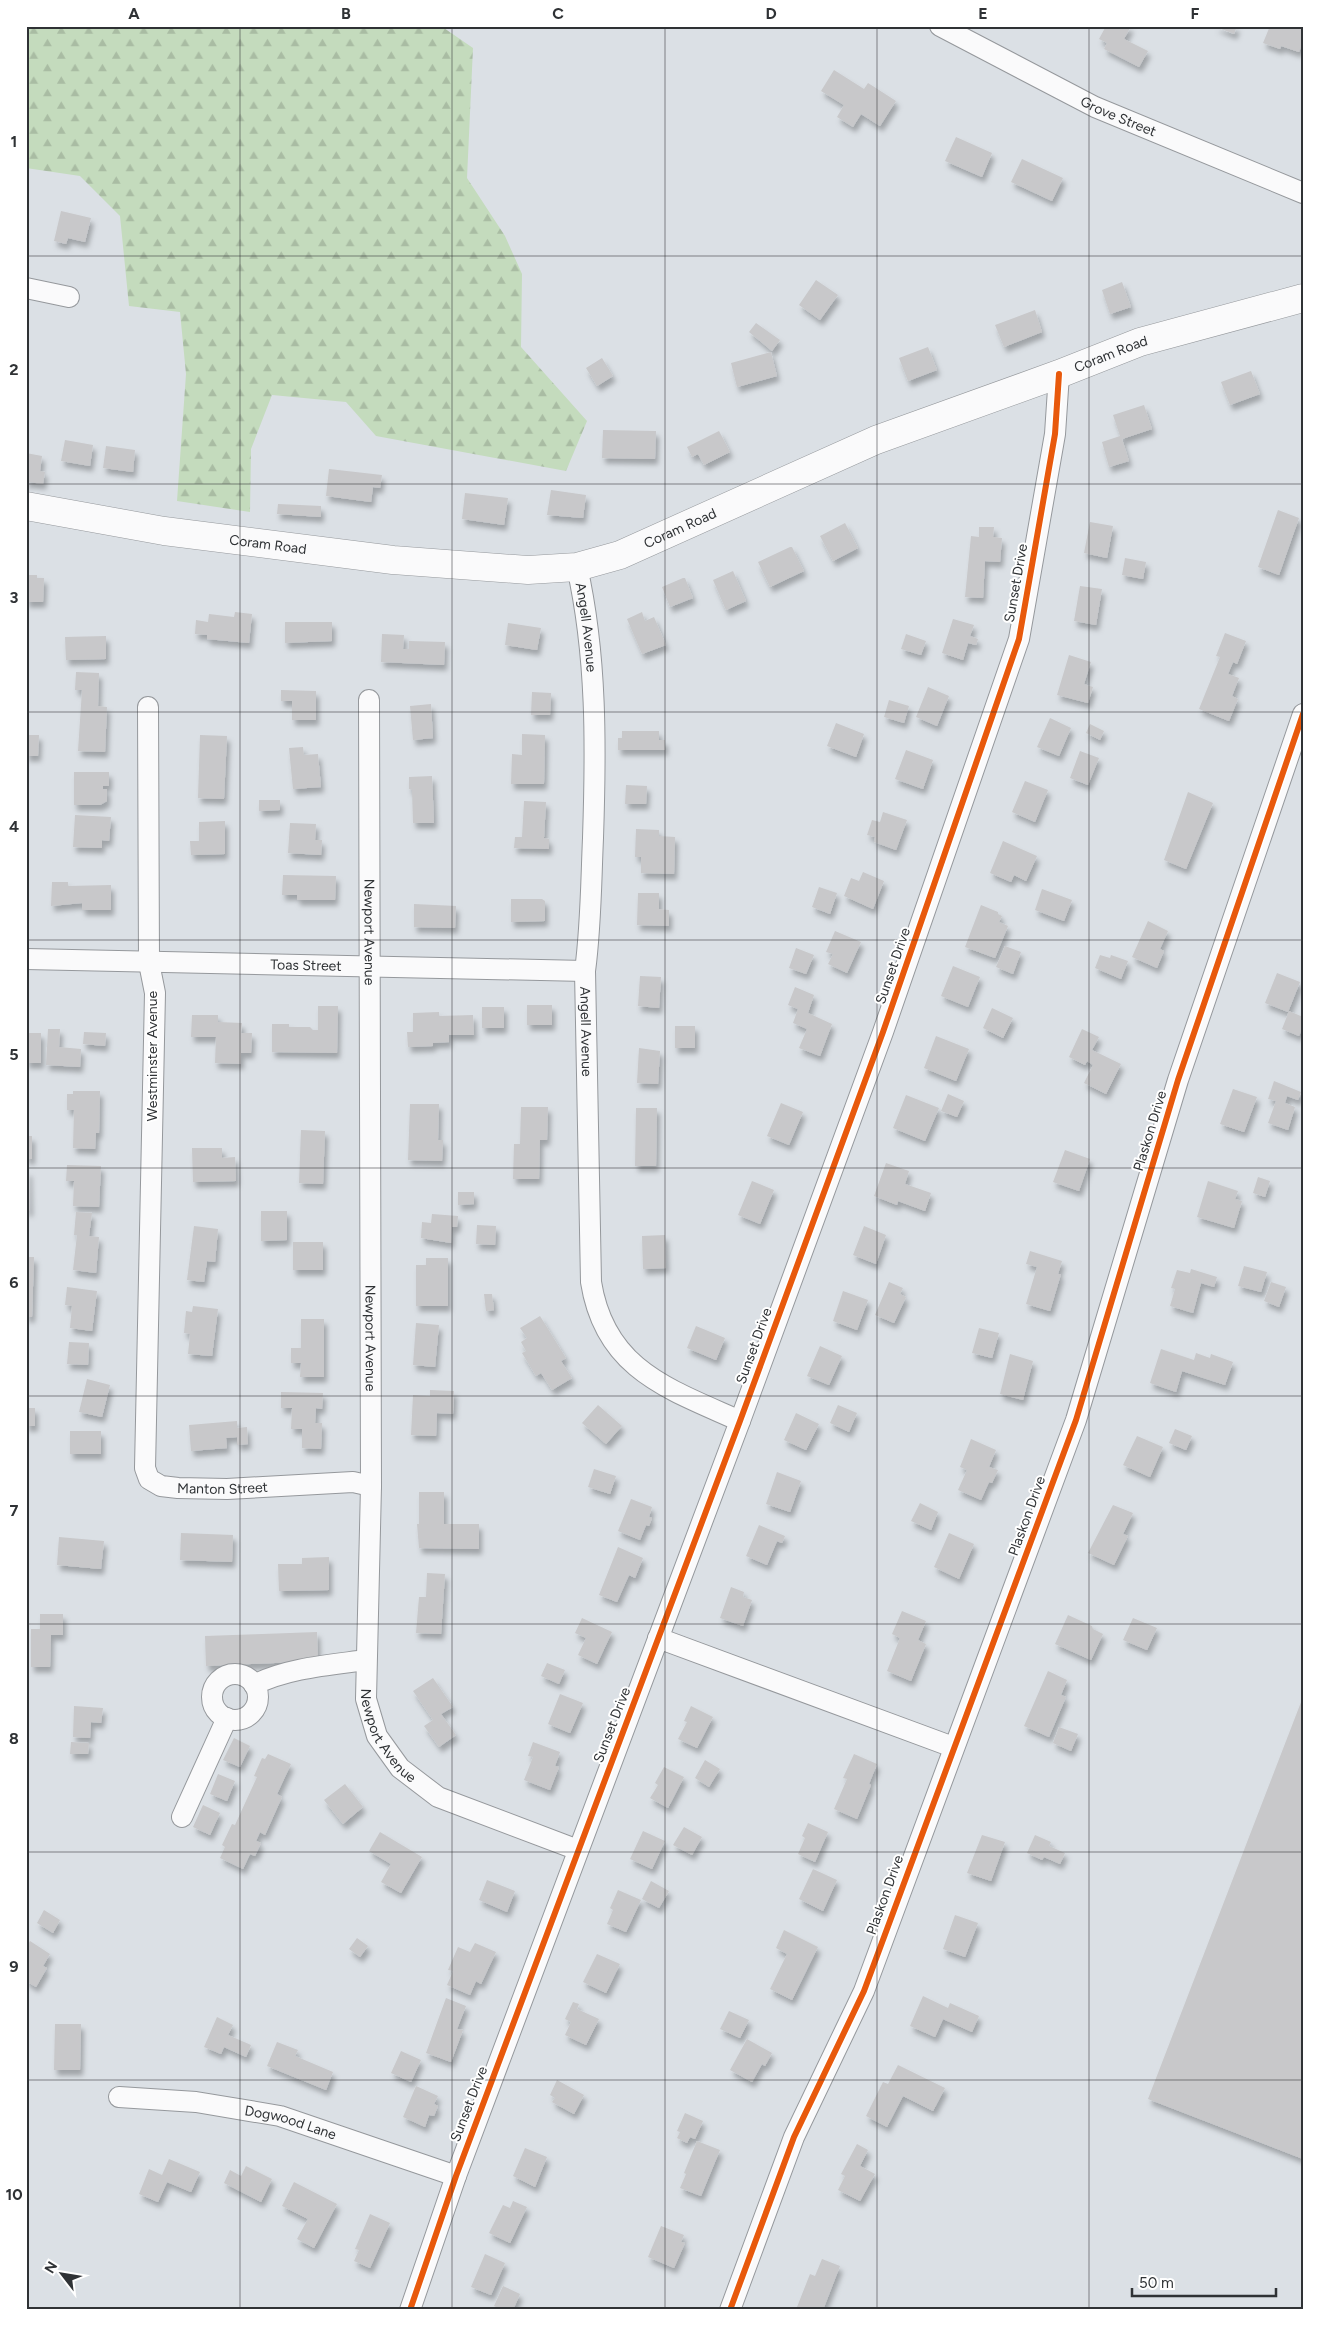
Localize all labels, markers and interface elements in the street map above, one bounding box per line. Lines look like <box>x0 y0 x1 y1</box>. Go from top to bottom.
text: A <box>128 4 140 23</box>
text: B <box>341 4 351 23</box>
text: C <box>552 4 564 23</box>
text: D <box>765 4 777 23</box>
text: E <box>978 4 988 23</box>
text: F <box>1191 4 1200 23</box>
street label: Grove Street <box>1078 92 1159 140</box>
text: 1 <box>11 132 17 151</box>
street label: Coram Road <box>1071 332 1149 376</box>
text: 2 <box>9 360 19 379</box>
street label: Coram Road <box>641 504 719 552</box>
street label: Coram Road <box>228 531 308 557</box>
street label: Sunset Drive <box>1001 542 1031 624</box>
street label: Angell Avenue <box>572 581 600 673</box>
text: 3 <box>10 588 19 607</box>
text: 4 <box>9 817 19 836</box>
street label: Newport Avenue <box>361 879 378 986</box>
street label: Sunset Drive <box>872 925 914 1006</box>
street label: Toas Street <box>270 956 342 974</box>
street label: Angell Avenue <box>577 986 596 1077</box>
street label: Westminster Avenue <box>144 991 161 1121</box>
text: 5 <box>9 1045 19 1064</box>
street label: Plaskon Drive <box>1130 1088 1170 1173</box>
text: 6 <box>9 1273 19 1292</box>
street label: Newport Avenue <box>362 1285 379 1392</box>
street label: Sunset Drive <box>732 1305 776 1386</box>
street label: Plaskon Drive <box>1005 1474 1049 1558</box>
street label: Manton Street <box>177 1478 268 1498</box>
text: 7 <box>10 1501 19 1520</box>
street label: Sunset Drive <box>590 1685 634 1765</box>
street label: Newport Avenue <box>357 1688 420 1786</box>
text: 8 <box>9 1729 19 1748</box>
street label: Plaskon Drive <box>863 1853 907 1937</box>
text: 9 <box>9 1957 19 1976</box>
street label: Sunset Drive <box>447 2064 491 2144</box>
street label: Dogwood Lane <box>243 2102 339 2143</box>
text: 10 <box>5 2185 23 2204</box>
north arrow <box>38 2248 88 2298</box>
text: N <box>41 2259 61 2277</box>
scale bar <box>1132 2266 1275 2298</box>
text: 50 m <box>1139 2274 1174 2292</box>

